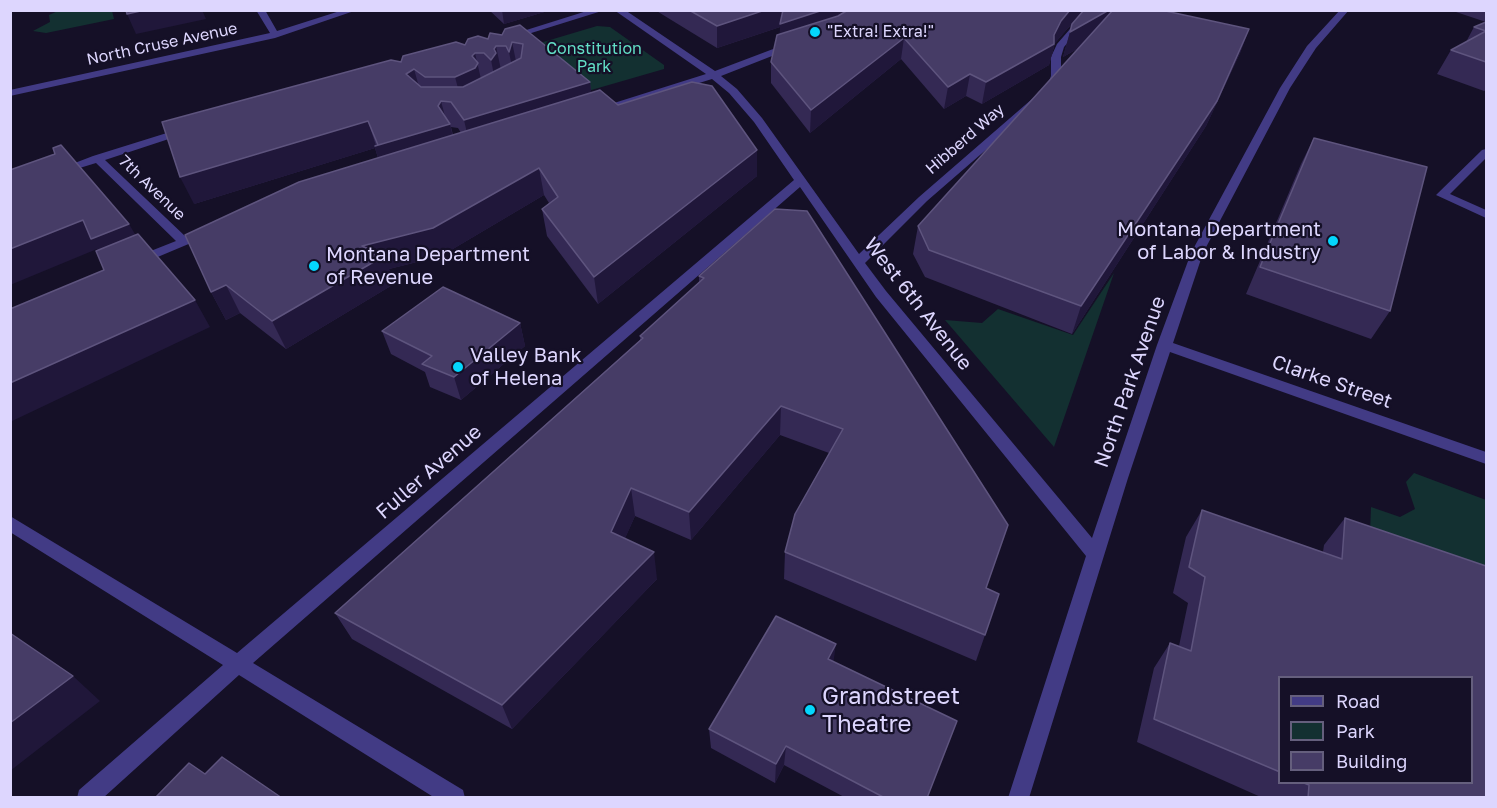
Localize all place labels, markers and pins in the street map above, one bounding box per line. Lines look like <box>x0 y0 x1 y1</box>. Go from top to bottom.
place label: "Extra! Extra!" <box>827 22 934 42</box>
marker: "Extra! Extra!" <box>808 25 822 39</box>
place label: Montana Department of Labor & Industry <box>1117 218 1321 265</box>
marker: Montana Department of Labor & Industry <box>1326 234 1340 248</box>
place label: Montana Department of Revenue <box>326 243 530 290</box>
marker: Montana Department of Revenue <box>307 259 321 273</box>
place label: Valley Bank of Helena <box>470 344 582 391</box>
marker: Valley Bank of Helena <box>451 360 465 374</box>
place label: Grandstreet Theatre <box>822 682 960 738</box>
marker: Grandstreet Theatre <box>803 703 817 717</box>

